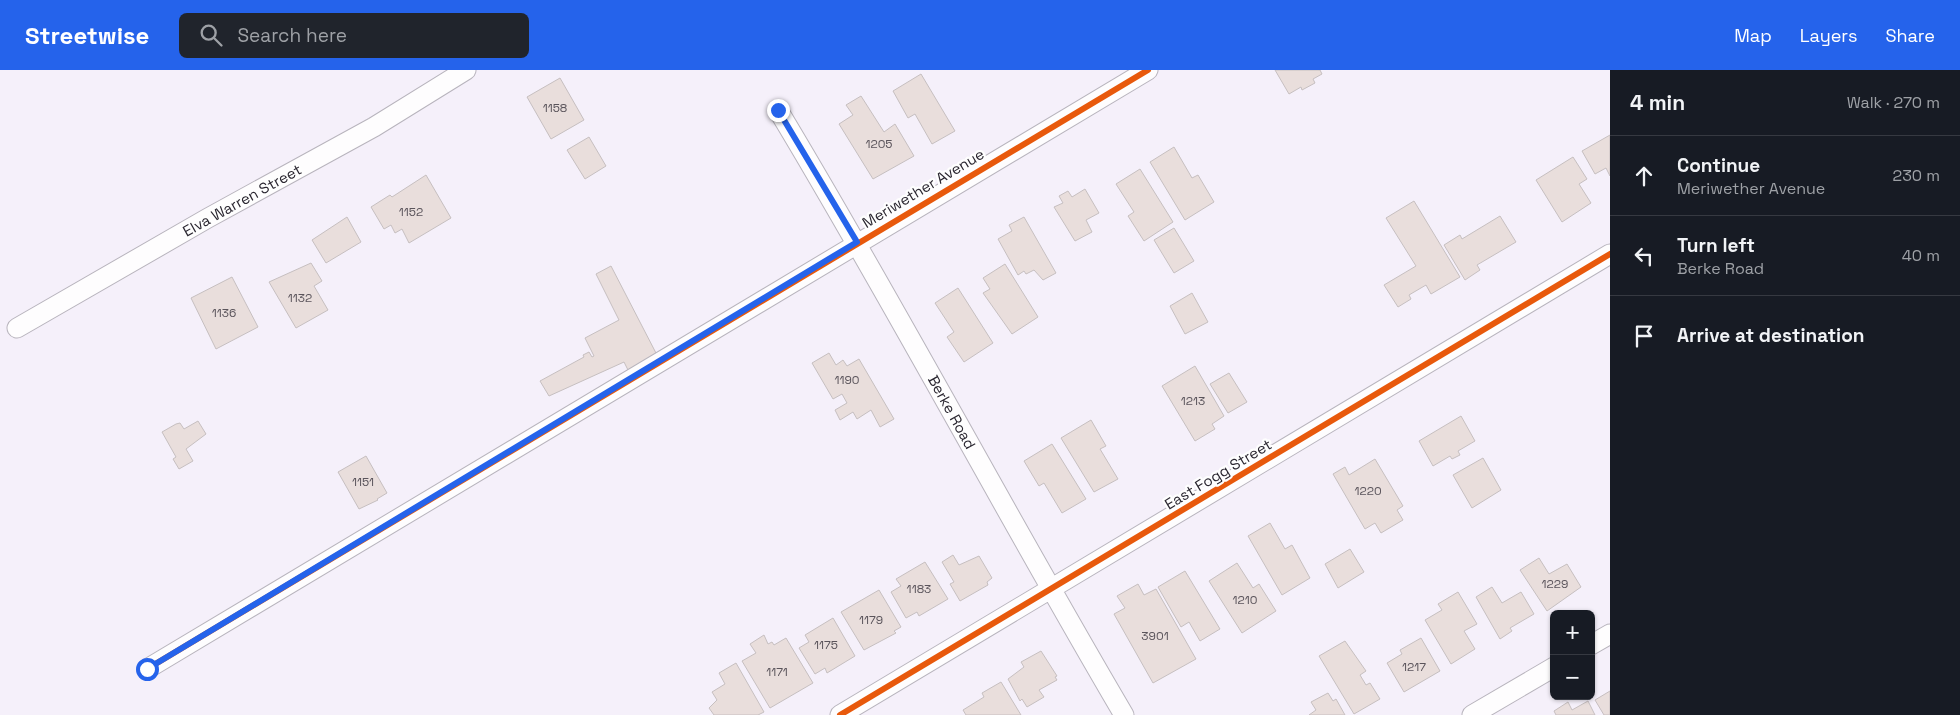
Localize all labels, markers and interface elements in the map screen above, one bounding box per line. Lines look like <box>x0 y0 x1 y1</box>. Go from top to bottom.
search box <box>179 13 529 58</box>
text: Streetwise <box>25 20 149 51</box>
icon: search <box>197 21 225 49</box>
text: Search here <box>237 23 347 48</box>
text: Map <box>1734 24 1772 47</box>
text: Layers <box>1800 24 1857 47</box>
text: Share <box>1885 24 1935 47</box>
text: 4 min <box>1630 89 1685 116</box>
text: Walk · 270 m <box>1847 92 1940 113</box>
route end <box>767 99 790 122</box>
house number: 1158 <box>543 100 567 116</box>
house number: 1205 <box>865 136 893 152</box>
street label: Meriwether Avenue <box>859 144 988 232</box>
text: Continue <box>1677 153 1760 178</box>
street label: Elva Warren Street <box>179 159 305 240</box>
icon: ahead <box>1630 162 1658 190</box>
text: 230 m <box>1893 165 1940 186</box>
text: Meriwether Avenue <box>1677 178 1825 199</box>
house number: 1152 <box>399 204 423 220</box>
text: Turn left <box>1677 233 1755 258</box>
icon: left <box>1630 242 1658 270</box>
text: 40 m <box>1902 245 1940 266</box>
text: Berke Road <box>1677 258 1764 279</box>
house number: 1132 <box>288 290 312 306</box>
house number: 1136 <box>212 305 236 321</box>
icon: arrive <box>1630 322 1658 350</box>
text: Arrive at destination <box>1677 323 1865 348</box>
house number: 1190 <box>834 372 860 388</box>
street label: Berke Road <box>924 372 980 452</box>
house number: 1213 <box>1181 393 1205 409</box>
street label: East Fogg Street <box>1161 434 1275 513</box>
house number: 1151 <box>352 474 374 490</box>
house number: 1220 <box>1354 483 1382 499</box>
house number: 1229 <box>1542 576 1568 592</box>
house number: 1183 <box>907 581 931 597</box>
house number: 1210 <box>1233 592 1257 608</box>
map controls <box>1550 610 1595 700</box>
button: + <box>1550 610 1595 655</box>
house number: 1179 <box>859 612 883 628</box>
house number: 3901 <box>1141 628 1169 644</box>
house number: 1175 <box>814 637 838 653</box>
button: − <box>1550 655 1595 700</box>
route start <box>136 658 159 681</box>
house number: 1217 <box>1402 659 1426 675</box>
house number: 1171 <box>766 664 788 680</box>

